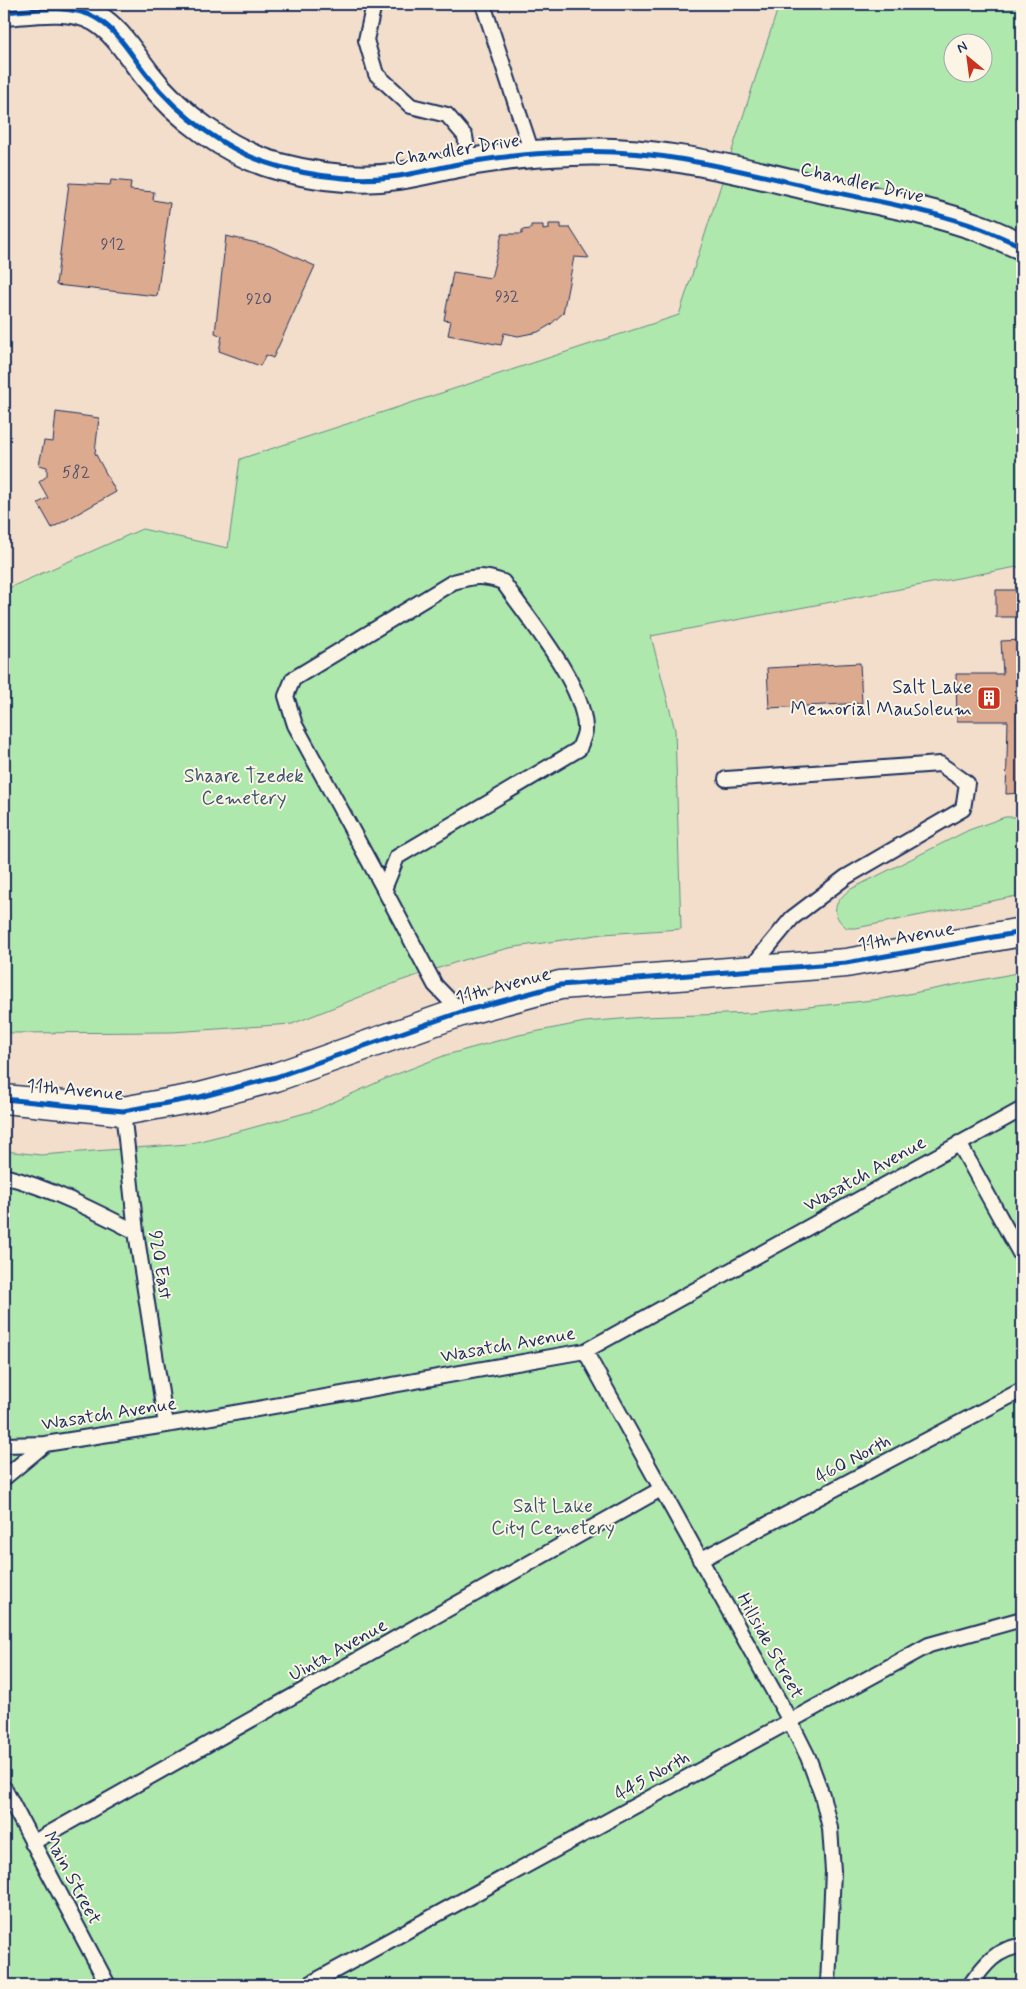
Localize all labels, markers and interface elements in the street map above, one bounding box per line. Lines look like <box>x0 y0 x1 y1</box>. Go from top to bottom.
north arrow <box>944 32 994 82</box>
text: N <box>954 37 971 58</box>
street label: Chandler Drive <box>393 128 521 172</box>
street label: Chandler Drive <box>798 157 926 209</box>
house number: 912 <box>101 234 126 255</box>
house number: 932 <box>495 286 520 307</box>
house number: 920 <box>246 289 272 310</box>
house number: 582 <box>62 462 90 483</box>
place label: Salt Lake Memorial Mausoleum <box>791 675 972 722</box>
building icon: Salt Lake Memorial Mausoleum <box>976 685 1002 711</box>
park label: Shaare Tzedek Cemetery <box>184 764 304 811</box>
street label: 11th Avenue <box>856 916 956 958</box>
street label: 11th Avenue <box>453 961 553 1011</box>
street label: 11th Avenue <box>25 1073 125 1107</box>
street label: Wasatch Avenue <box>799 1130 931 1218</box>
street label: 920 East <box>142 1229 178 1301</box>
street label: Wasatch Avenue <box>439 1321 577 1369</box>
street label: Wasatch Avenue <box>40 1391 178 1437</box>
street label: 460 North <box>811 1429 895 1489</box>
park label: Salt Lake City Cemetery <box>491 1494 615 1541</box>
street label: Hillside Street <box>731 1589 809 1703</box>
street label: Uinta Avenue <box>284 1613 392 1687</box>
street label: 445 North <box>610 1745 694 1807</box>
street label: Main Street <box>37 1827 107 1929</box>

